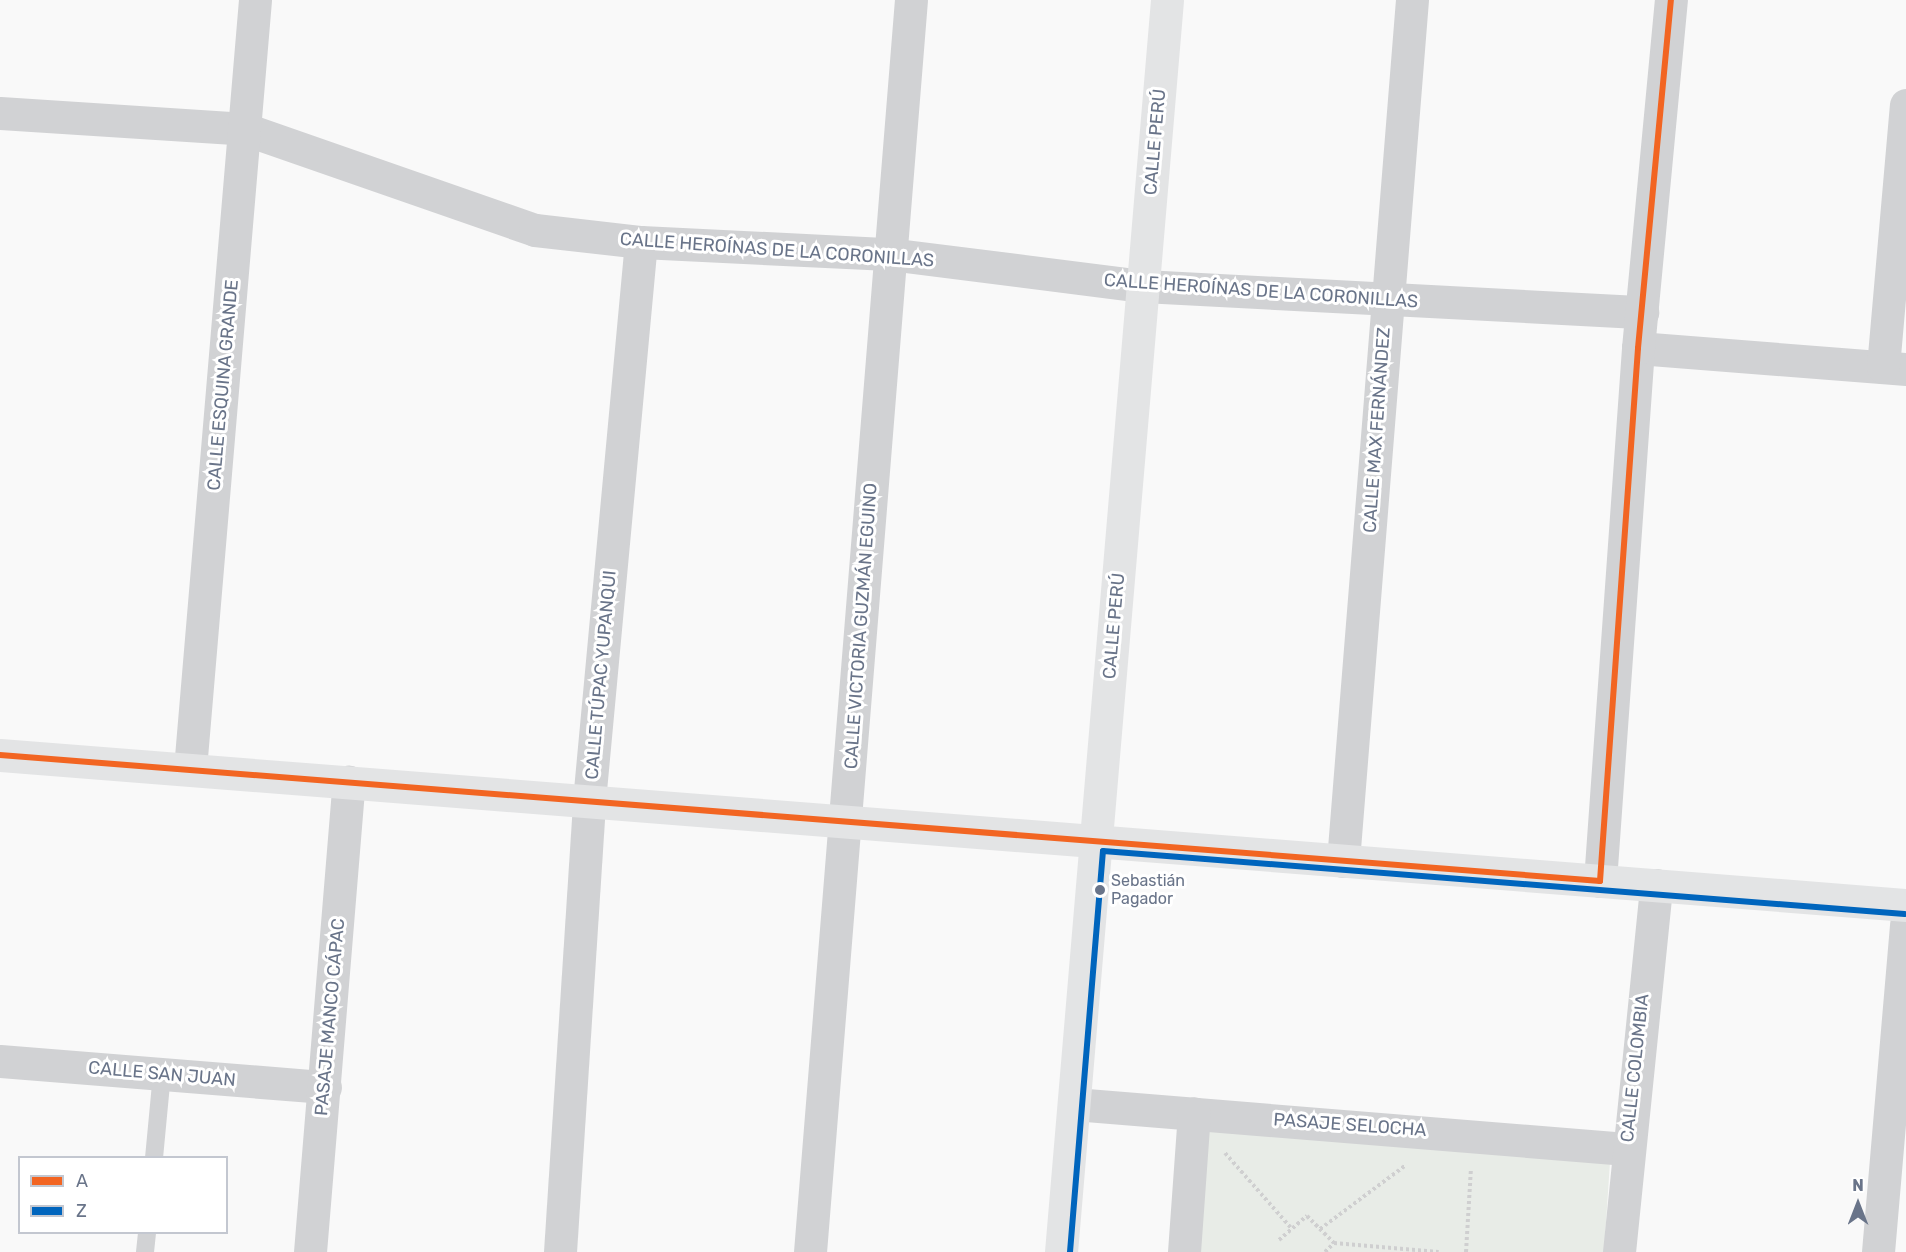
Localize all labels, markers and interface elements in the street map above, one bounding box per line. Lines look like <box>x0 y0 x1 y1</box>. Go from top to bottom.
street label: CALLE PERÚ <box>1140 88 1170 196</box>
street label: CALLE HEROÍNAS DE LA CORONILLAS <box>619 228 935 272</box>
street label: CALLE HEROÍNAS DE LA CORONILLAS <box>1103 269 1419 313</box>
street label: CALLE ESQUINA GRANDE <box>203 278 243 492</box>
street label: CALLE MAX FERNÁNDEZ <box>1359 326 1395 534</box>
street label: CALLE VICTORIA GUZMÁN EGUINO <box>840 482 882 770</box>
street label: CALLE TÚPAC YUPANQUI <box>581 569 621 781</box>
street label: CALLE PERÚ <box>1099 572 1129 680</box>
place label: Sebastián Pagador <box>1111 871 1185 909</box>
marker: Sebastián Pagador <box>1094 884 1106 896</box>
street label: PASAJE MANCO CÁPAC <box>311 917 349 1117</box>
street label: CALLE COLOMBIA <box>1616 993 1654 1143</box>
street label: CALLE SAN JUAN <box>87 1057 237 1091</box>
street label: PASAJE SELOCHA <box>1273 1109 1427 1141</box>
legend <box>18 1156 228 1234</box>
text: A <box>76 1170 88 1192</box>
north arrow <box>1828 1174 1888 1234</box>
text: N <box>1852 1176 1864 1195</box>
text: Z <box>76 1200 87 1222</box>

